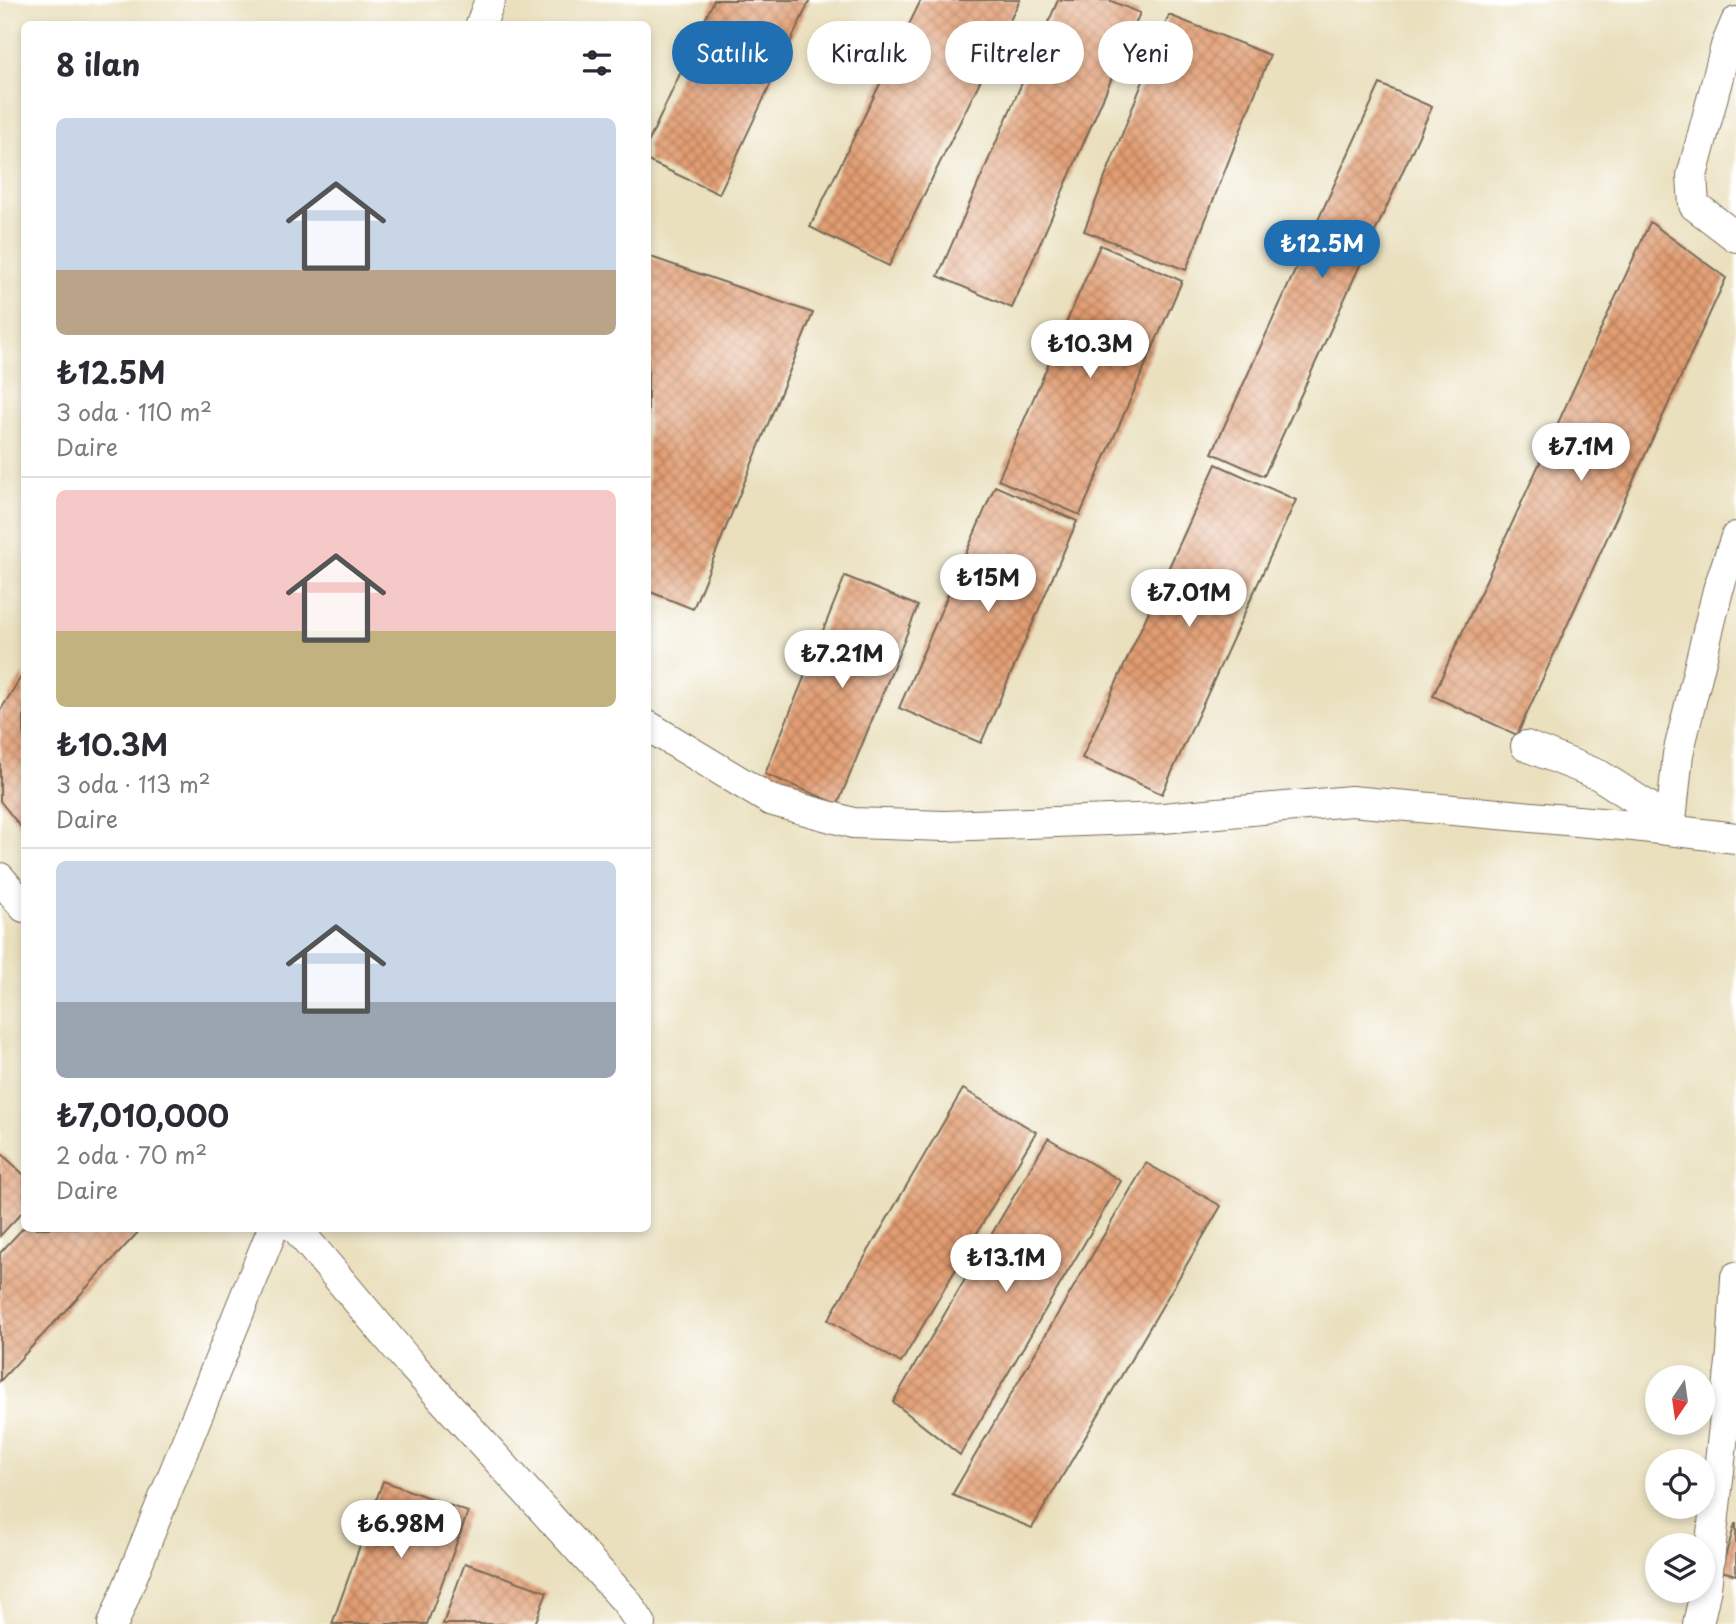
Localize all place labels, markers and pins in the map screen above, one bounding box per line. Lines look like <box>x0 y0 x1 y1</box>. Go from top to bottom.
pin: ₺12.5M <box>1265 220 1379 280</box>
pin: ₺10.3M <box>1033 320 1147 380</box>
pin: ₺7.1M <box>1532 424 1630 483</box>
pin: ₺15M <box>947 554 1029 614</box>
pin: ₺7.01M <box>1132 570 1246 629</box>
pin: ₺7.21M <box>785 630 899 690</box>
pin: ₺13.1M <box>949 1234 1063 1294</box>
pin: ₺6.98M <box>344 1500 458 1560</box>

